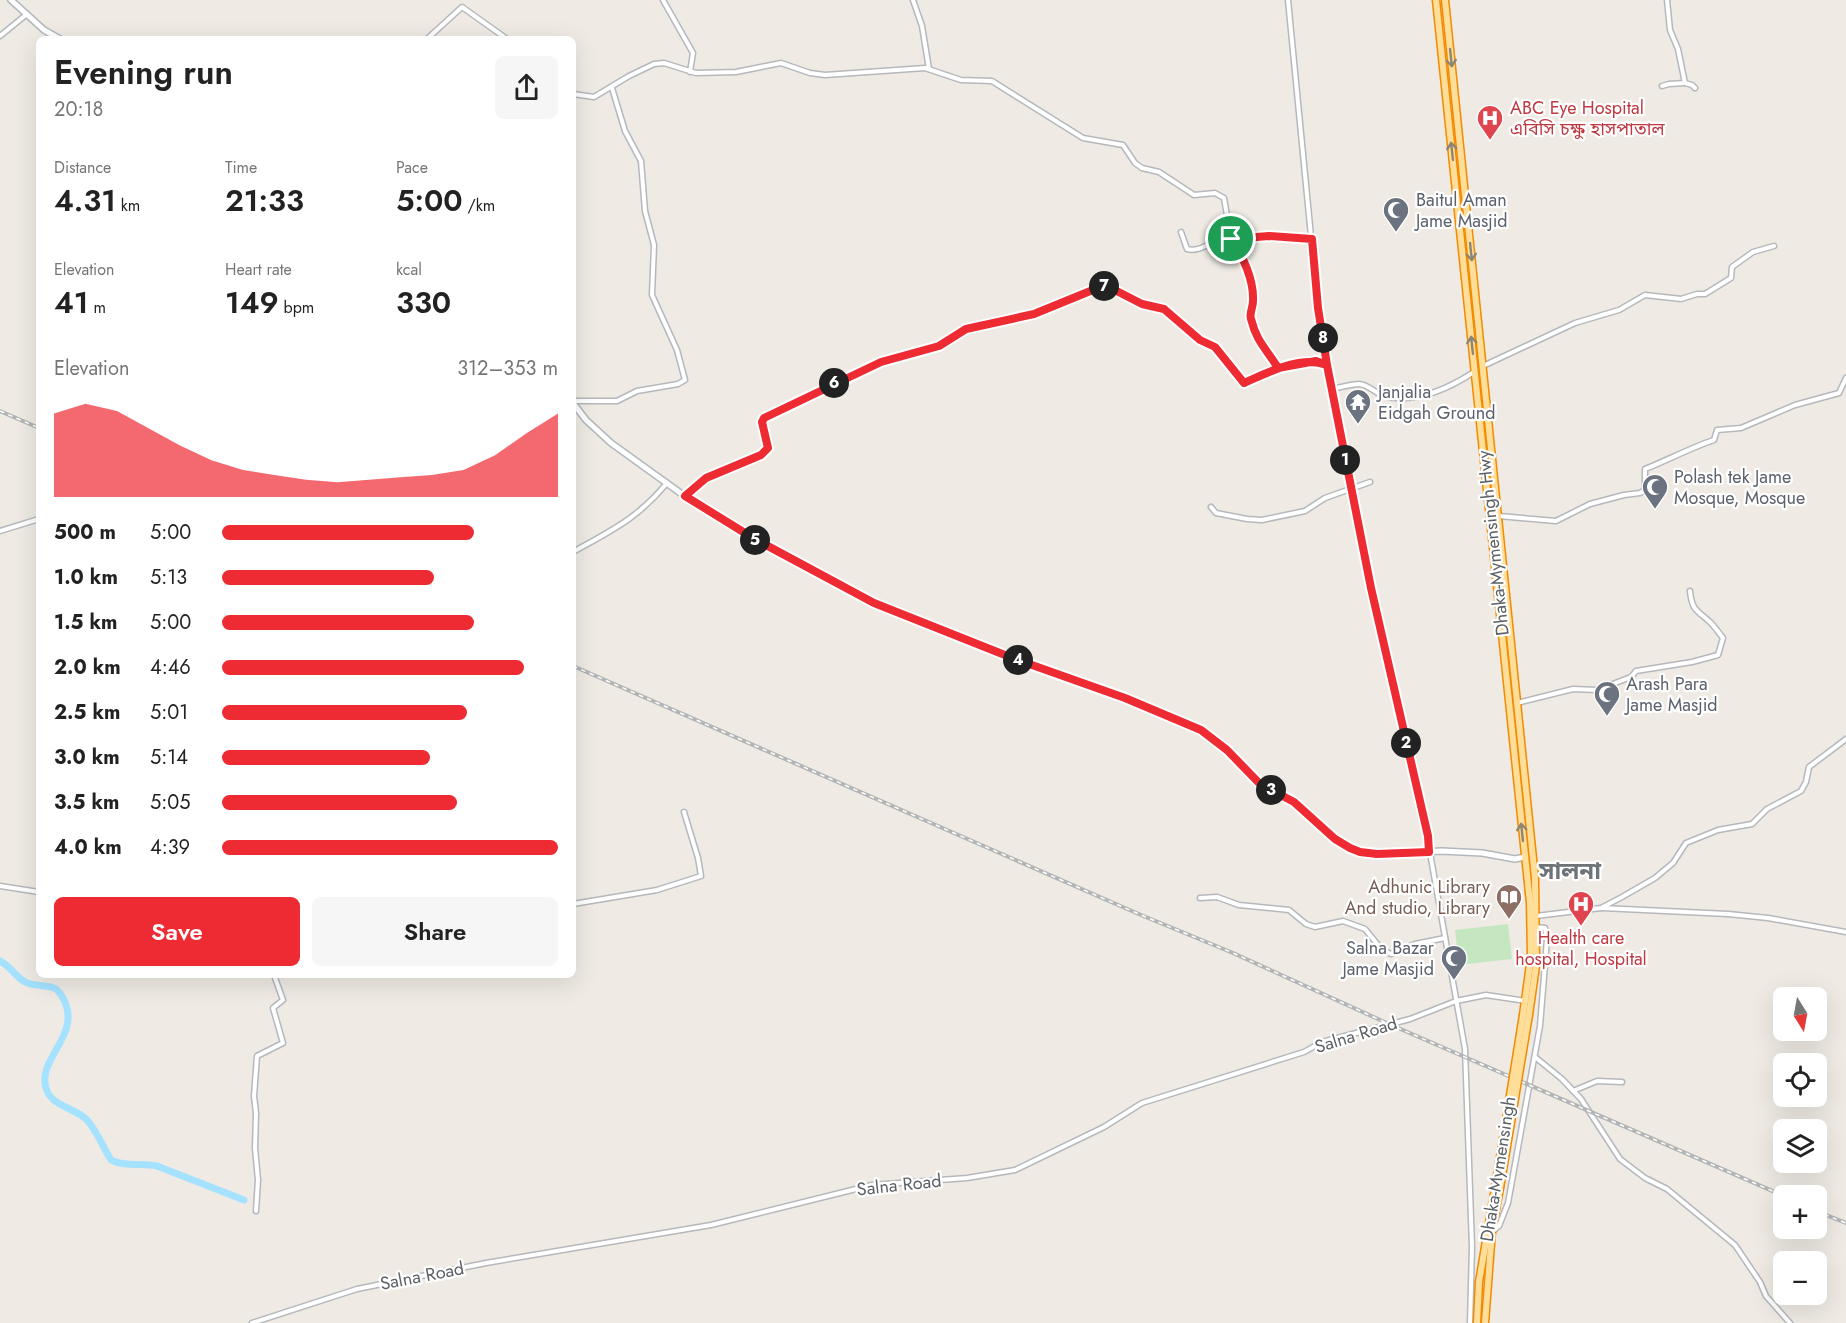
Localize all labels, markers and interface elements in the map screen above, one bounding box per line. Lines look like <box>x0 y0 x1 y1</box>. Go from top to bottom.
one-way arrow <box>1446 48 1457 68</box>
text: Evening run <box>54 49 233 96</box>
button: share <box>495 56 558 119</box>
text: 20:18 <box>54 95 103 124</box>
place label: ABC Eye Hospital এবিসি চক্ষু হাসপাতাল <box>1510 95 1665 142</box>
hospital icon: ABC Eye Hospital এবিসি চক্ষু হাসপাতাল <box>1475 103 1505 141</box>
one-way arrow <box>1446 142 1457 162</box>
text: Distance <box>54 156 111 179</box>
text: Time <box>225 156 257 179</box>
text: Pace <box>396 156 428 179</box>
text: 4.31 <box>54 179 116 222</box>
text: 21:33 <box>225 179 304 222</box>
text: 5:00 <box>396 179 463 222</box>
place label: Baitul Aman Jame Masjid <box>1414 187 1508 234</box>
text: km <box>116 194 140 217</box>
text: /km <box>463 194 495 217</box>
mosque icon: Baitul Aman Jame Masjid <box>1381 195 1411 233</box>
pin <box>1205 213 1256 264</box>
icon: arrive <box>1214 222 1247 255</box>
one-way arrow <box>1466 242 1477 262</box>
text: Elevation <box>54 258 114 281</box>
text: Heart rate <box>225 258 292 281</box>
text: kcal <box>396 258 422 281</box>
pin: 7 <box>1089 271 1119 301</box>
text: 7 <box>1099 274 1109 297</box>
text: 41 <box>54 281 89 324</box>
text: 149 <box>225 281 279 324</box>
text: 330 <box>396 281 451 324</box>
text: m <box>89 296 106 319</box>
text: bpm <box>279 296 314 319</box>
pin: 8 <box>1308 323 1338 353</box>
text: 8 <box>1318 326 1328 349</box>
one-way arrow <box>1466 336 1477 356</box>
text: Elevation <box>54 354 129 383</box>
text: 312–353 m <box>457 354 558 383</box>
pin: 6 <box>819 368 849 398</box>
text: 6 <box>829 371 839 394</box>
place label: Janjalia Eidgah Ground <box>1376 379 1495 426</box>
temple icon: Janjalia Eidgah Ground <box>1343 387 1373 425</box>
pin: 1 <box>1330 445 1360 475</box>
text: 1 <box>1341 448 1349 471</box>
street label: Dhaka-Mymensingh Hwy <box>1470 449 1516 637</box>
place label: Polash tek Jame Mosque, Mosque <box>1674 464 1805 511</box>
mosque icon: Polash tek Jame Mosque, Mosque <box>1640 472 1670 510</box>
text: 500 m <box>54 518 116 547</box>
text: 5:00 <box>150 518 191 547</box>
pin: 5 <box>740 525 770 555</box>
text: 5 <box>750 528 760 551</box>
text: 1.0 km <box>54 563 118 592</box>
text: 5:13 <box>150 563 187 592</box>
text: 1.5 km <box>54 608 117 637</box>
text: 5:00 <box>150 608 191 637</box>
pin: 4 <box>1003 645 1033 675</box>
text: 4 <box>1012 648 1024 671</box>
text: 2.0 km <box>54 653 121 682</box>
text: 4:46 <box>150 653 191 682</box>
place label: Arash Para Jame Masjid <box>1624 671 1718 718</box>
mosque icon: Arash Para Jame Masjid <box>1592 679 1622 717</box>
text: 2.5 km <box>54 698 120 727</box>
text: 5:01 <box>150 698 188 727</box>
pin: 2 <box>1391 728 1421 758</box>
text: 2 <box>1401 731 1411 754</box>
text: 3.0 km <box>54 743 120 772</box>
text: 5:14 <box>150 743 188 772</box>
pin: 3 <box>1256 775 1286 805</box>
text: 3 <box>1266 778 1276 801</box>
text: 3.5 km <box>54 788 119 817</box>
text: 5:05 <box>150 788 191 817</box>
one-way arrow <box>1516 822 1527 842</box>
text: 4.0 km <box>54 833 122 862</box>
text: 4:39 <box>150 833 190 862</box>
district label: সালনা <box>1538 853 1602 888</box>
place label: Adhunic Library And studio, Library <box>1345 874 1490 921</box>
library icon: Adhunic Library And studio, Library <box>1494 882 1524 920</box>
hospital icon: Health care hospital, Hospital <box>1566 889 1596 927</box>
button: Save <box>54 897 300 966</box>
button: Share <box>312 897 558 966</box>
place label: Health care hospital, Hospital <box>1515 925 1647 972</box>
place label: Salna Bazar Jame Masjid <box>1340 935 1435 982</box>
mosque icon: Salna Bazar Jame Masjid <box>1439 943 1469 981</box>
north arrow <box>1773 987 1827 1041</box>
map controls <box>1773 987 1827 1305</box>
street label: Salna Road <box>1312 1010 1400 1060</box>
button: locate <box>1773 1053 1827 1107</box>
street label: Dhaka-Mymensingh <box>1474 1094 1522 1244</box>
button: layers <box>1773 1119 1827 1173</box>
street label: Salna Road <box>855 1168 943 1202</box>
button: + <box>1773 1185 1827 1239</box>
button: − <box>1773 1251 1827 1305</box>
street label: Salna Road <box>378 1255 466 1297</box>

